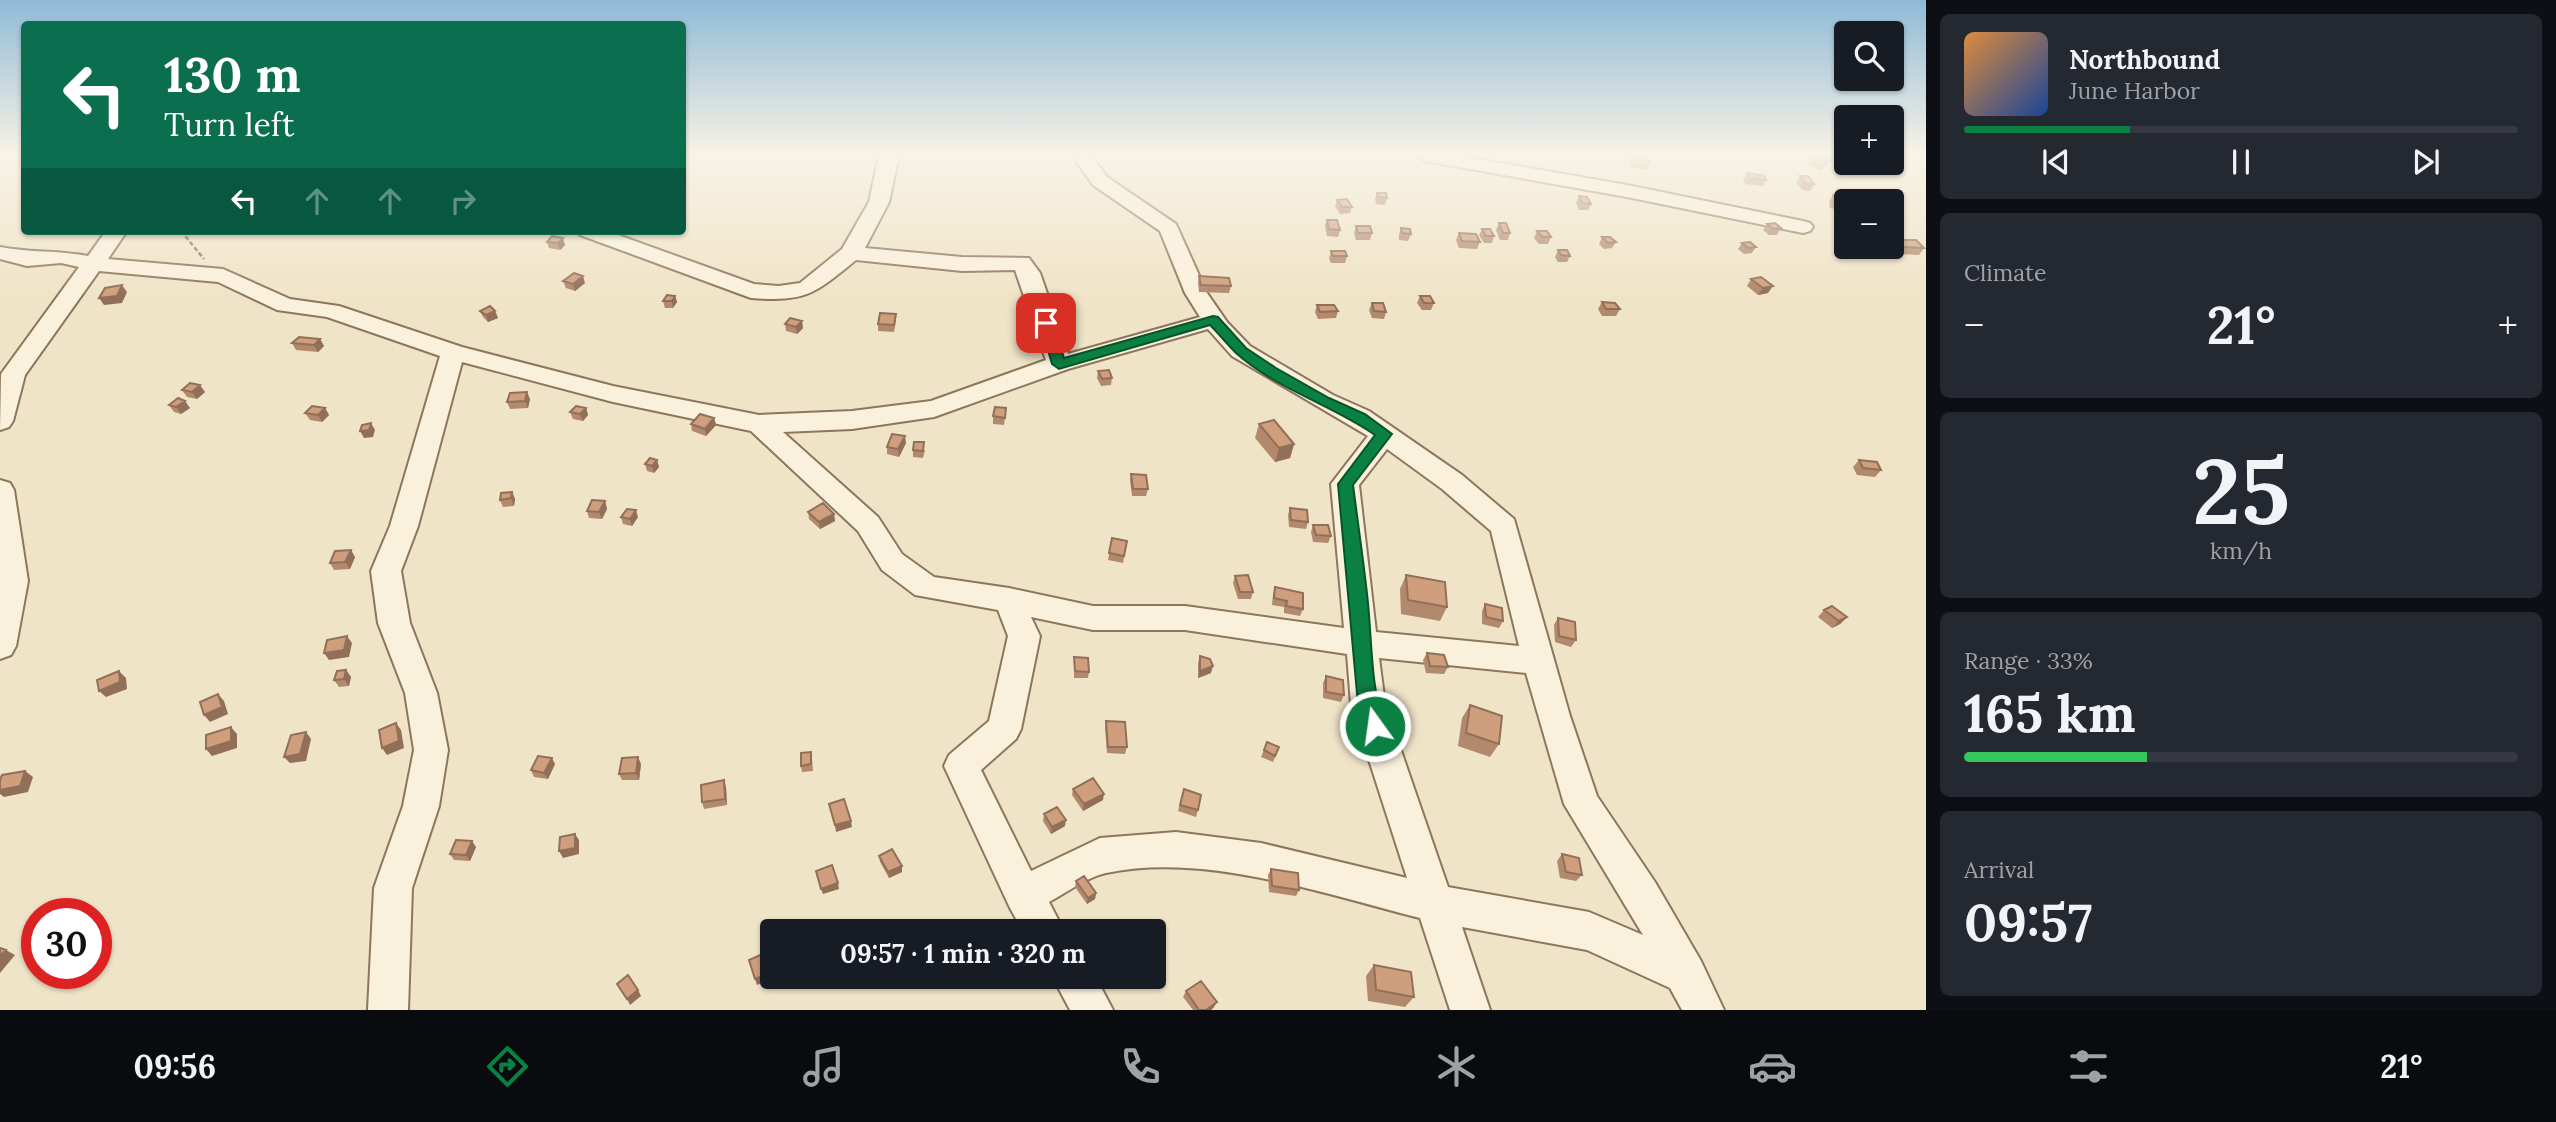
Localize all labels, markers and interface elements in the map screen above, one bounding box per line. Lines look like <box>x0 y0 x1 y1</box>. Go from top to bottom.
map controls <box>1834 21 1904 259</box>
button: search <box>1834 21 1904 91</box>
text: 130 m <box>164 43 300 105</box>
text: Northbound <box>2069 43 2220 76</box>
icon: left <box>49 49 140 140</box>
text: June Harbor <box>2069 76 2200 105</box>
text: Turn left <box>164 104 294 145</box>
button: + <box>1834 105 1904 175</box>
icon: previous <box>2037 143 2075 181</box>
icon: pause <box>2222 143 2260 181</box>
icon: next <box>2407 143 2445 181</box>
icon: left <box>225 182 263 220</box>
icon: ahead <box>298 182 336 220</box>
icon: ahead <box>371 182 409 220</box>
icon: right <box>444 182 482 220</box>
button: − <box>1834 189 1904 259</box>
text: Climate <box>1964 258 2046 287</box>
text: 21° <box>2207 292 2275 358</box>
pin <box>1016 293 1076 353</box>
text: − <box>1964 301 1984 349</box>
text: + <box>2498 301 2518 349</box>
icon: arrive <box>1027 304 1065 342</box>
text: 25 <box>2192 432 2290 549</box>
text: km/h <box>2210 536 2272 565</box>
text: Range · 33% <box>1964 646 2093 675</box>
text: 165 km <box>1964 680 2136 746</box>
position arrow <box>1338 689 1412 763</box>
text: Arrival <box>1964 855 2034 884</box>
text: 09:57 <box>1964 889 2093 955</box>
speed limit sign: 30 <box>21 898 112 989</box>
text: 09:57 · 1 min · 320 m <box>840 937 1086 970</box>
icon: directions <box>483 1042 532 1091</box>
icon: music <box>799 1042 848 1091</box>
icon: phone <box>1116 1042 1165 1091</box>
icon: climate <box>1432 1042 1481 1091</box>
icon: car <box>1748 1042 1797 1091</box>
icon: filters <box>2064 1042 2113 1091</box>
text: 09:56 <box>134 1046 216 1087</box>
text: 21° <box>2380 1046 2422 1087</box>

